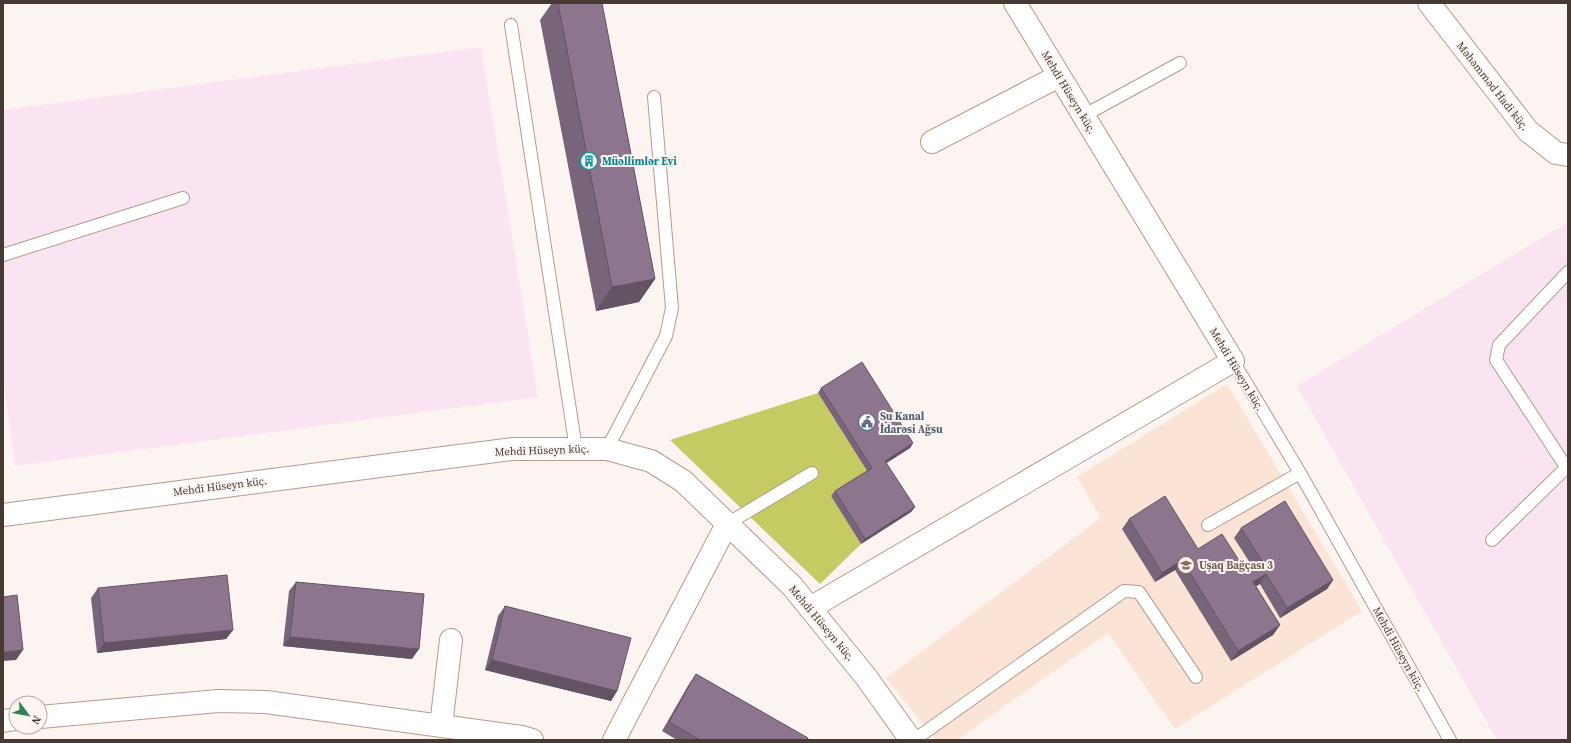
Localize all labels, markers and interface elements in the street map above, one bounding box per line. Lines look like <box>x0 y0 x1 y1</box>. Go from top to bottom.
street label: Məhəmməd Hadi küç. <box>1453 39 1532 134</box>
street label: Mehdi Hüseyn küç. <box>1038 48 1099 137</box>
building icon: Müəllimlər Evi <box>579 151 599 171</box>
place label: Müəllimlər Evi <box>602 154 677 169</box>
street label: Mehdi Hüseyn küç. <box>1206 325 1267 414</box>
place label: Su Kanal İdarəsi Ağsu <box>880 409 943 437</box>
public building icon: Su Kanal İdarəsi Ağsu <box>857 412 877 432</box>
street label: Mehdi Hüseyn küç. <box>494 441 590 460</box>
street label: Mehdi Hüseyn küç. <box>172 473 268 500</box>
school or university icon: Uşaq Bağçası 3 <box>1176 555 1196 575</box>
place label: Uşaq Bağçası 3 <box>1199 558 1273 573</box>
street label: Mehdi Hüseyn küç. <box>785 582 858 664</box>
street label: Mehdi Hüseyn küç. <box>1369 604 1428 694</box>
north arrow <box>8 695 48 735</box>
text: N <box>28 713 45 727</box>

